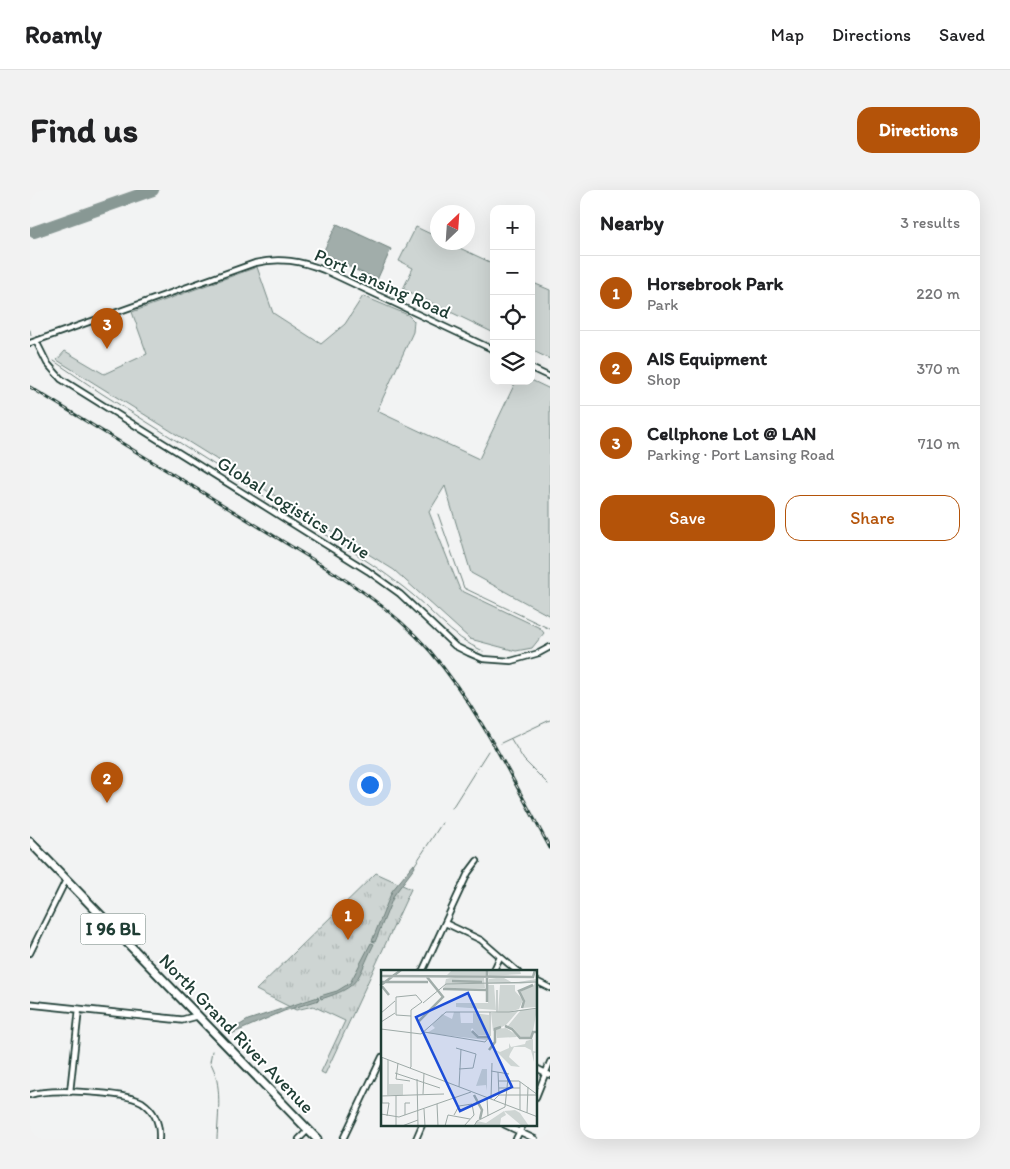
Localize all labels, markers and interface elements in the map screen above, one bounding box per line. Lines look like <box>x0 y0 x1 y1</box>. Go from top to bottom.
text: Roamly <box>25 20 102 49</box>
text: Map <box>771 24 804 46</box>
text: Directions <box>832 24 911 46</box>
text: Saved <box>939 24 985 46</box>
button: Directions <box>857 107 980 153</box>
text: Find us <box>30 109 138 151</box>
north arrow <box>430 205 475 250</box>
map controls <box>490 205 535 385</box>
button: + <box>490 205 535 250</box>
text: Nearby <box>600 210 664 235</box>
text: 3 results <box>900 213 960 232</box>
street label: Port Lansing Road <box>311 243 455 324</box>
button: − <box>490 250 535 295</box>
text: Horsebrook Park <box>647 272 783 295</box>
text: 1 <box>612 284 620 303</box>
text: 220 m <box>916 284 960 303</box>
button: locate <box>490 295 535 340</box>
text: Park <box>647 295 678 314</box>
pin: 3 <box>91 308 123 349</box>
button: layers <box>490 340 535 385</box>
text: AIS Equipment <box>647 347 767 370</box>
text: 2 <box>612 359 620 378</box>
text: 370 m <box>916 359 960 378</box>
text: Shop <box>647 370 681 389</box>
text: Cellphone Lot @ LAN <box>647 422 816 445</box>
text: 3 <box>612 434 620 453</box>
text: 710 m <box>918 434 960 453</box>
text: Parking · Port Lansing Road <box>647 445 835 464</box>
street label: Global Logistics Drive <box>213 451 374 564</box>
button: Save <box>600 495 775 541</box>
button: Share <box>785 495 960 541</box>
pin: 2 <box>91 762 123 803</box>
your location <box>357 772 383 798</box>
pin: 1 <box>332 899 364 940</box>
road number: I 96 BL <box>81 914 146 944</box>
street label: North Grand River Avenue <box>154 949 319 1118</box>
inset map <box>381 970 538 1126</box>

